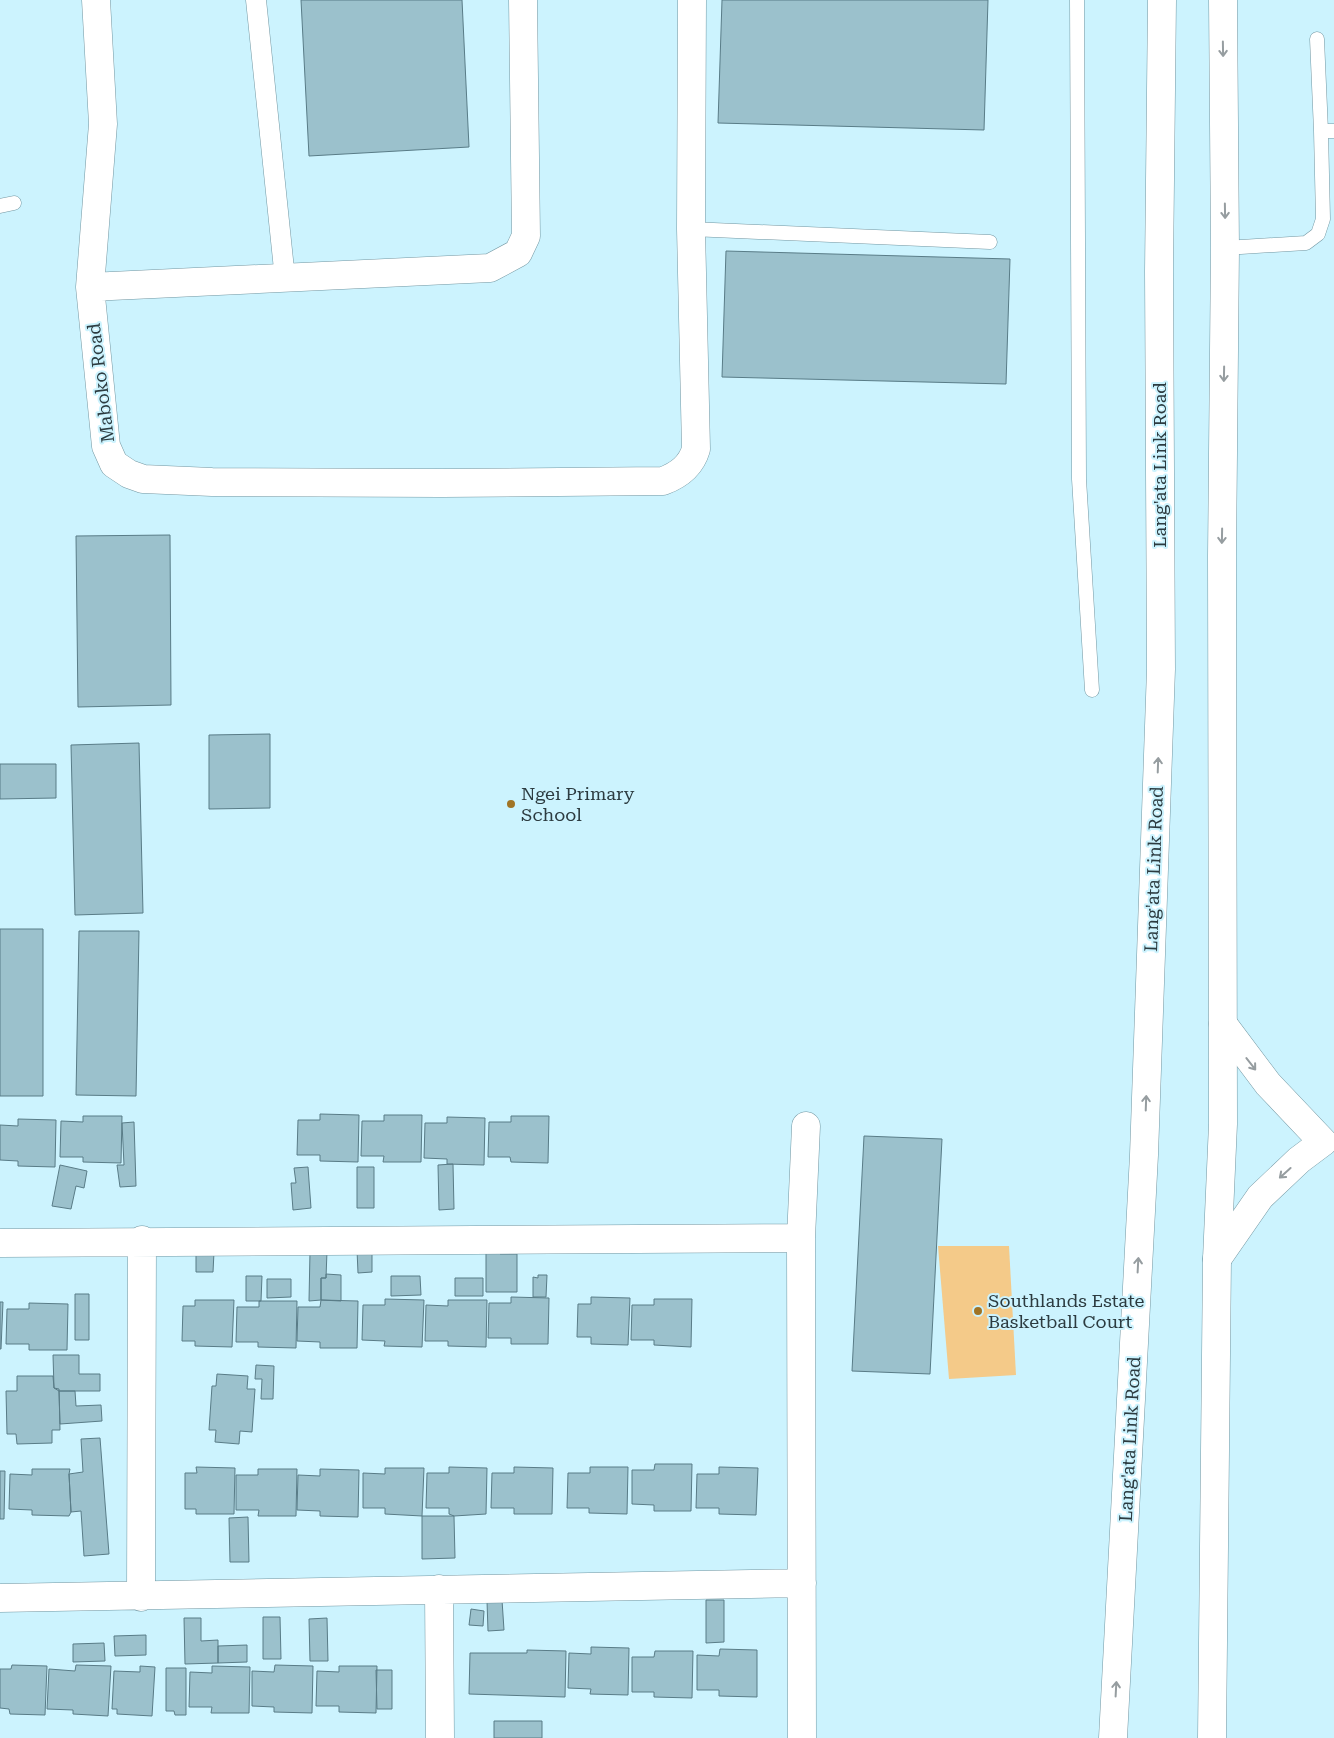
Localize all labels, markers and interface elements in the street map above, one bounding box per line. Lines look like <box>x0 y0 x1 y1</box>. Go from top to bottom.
one-way arrow <box>1218 40 1228 56</box>
one-way arrow <box>1220 202 1230 219</box>
street label: Maboko Road <box>83 322 118 444</box>
one-way arrow <box>1219 365 1229 381</box>
street label: Lang'ata Link Road <box>1149 382 1170 548</box>
one-way arrow <box>1217 528 1227 544</box>
one-way arrow <box>1153 758 1162 774</box>
place label: Ngei Primary School <box>521 783 635 825</box>
street label: Lang'ata Link Road <box>1140 785 1167 952</box>
marker: Ngei Primary School <box>505 798 517 810</box>
one-way arrow <box>1246 1057 1257 1070</box>
one-way arrow <box>1141 1095 1150 1111</box>
one-way arrow <box>1279 1167 1292 1179</box>
one-way arrow <box>1134 1257 1143 1273</box>
place label: Southlands Estate Basketball Court <box>988 1290 1144 1332</box>
marker: Southlands Estate Basketball Court <box>972 1305 984 1317</box>
street label: Lang'ata Link Road <box>1115 1355 1144 1522</box>
one-way arrow <box>1112 1682 1121 1698</box>

